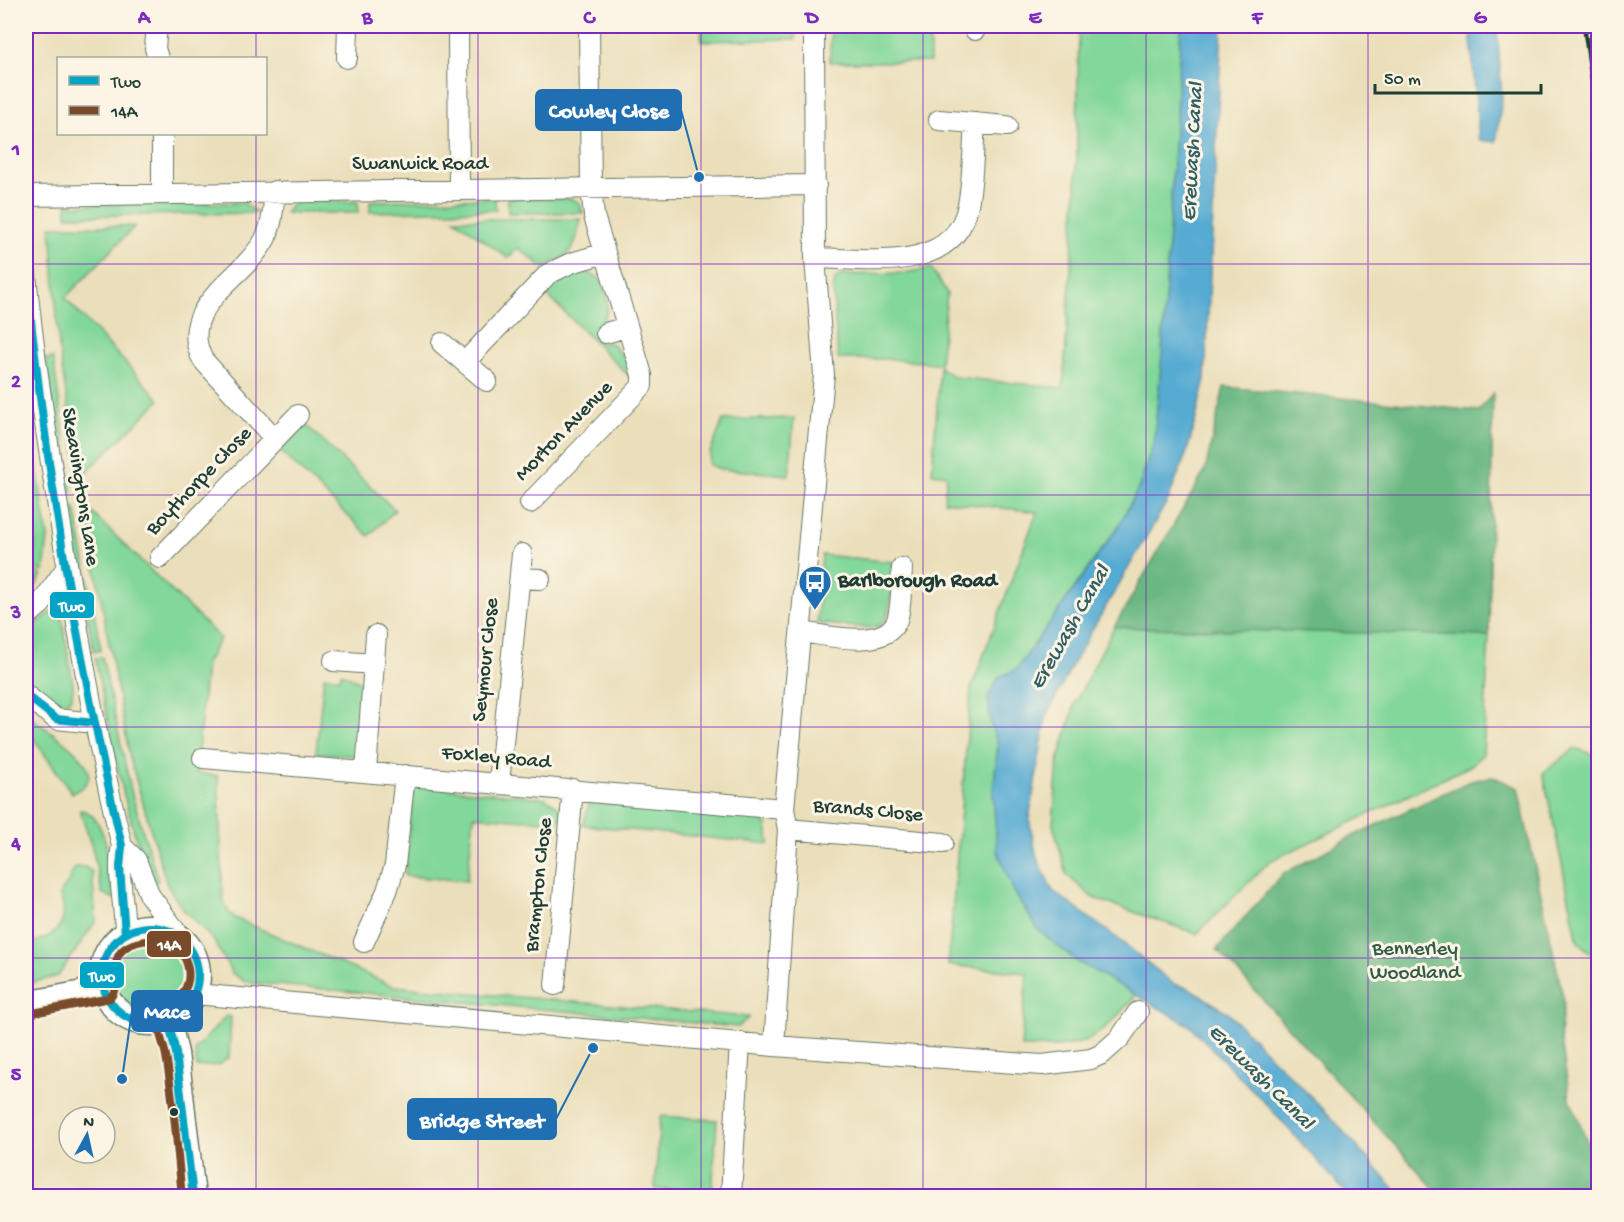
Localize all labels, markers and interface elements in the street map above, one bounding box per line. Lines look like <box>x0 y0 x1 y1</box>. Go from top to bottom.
text: A <box>137 8 152 31</box>
text: B <box>361 8 373 31</box>
text: C <box>583 8 597 31</box>
text: D <box>803 8 819 31</box>
text: E <box>1029 8 1043 31</box>
text: F <box>1251 8 1264 31</box>
text: G <box>1474 8 1488 31</box>
legend <box>57 57 267 135</box>
scale bar <box>1375 57 1542 95</box>
text: 50 m <box>1384 70 1421 91</box>
text: Two <box>110 73 141 94</box>
water label: Erewash Canal <box>1177 81 1211 222</box>
callout: Cowley Close <box>536 90 681 130</box>
text: Cowley Close <box>548 100 670 126</box>
text: 14A <box>110 103 139 124</box>
text: 1 <box>11 140 20 163</box>
street label: Swanwick Road <box>352 153 490 178</box>
text: 2 <box>11 372 21 395</box>
street label: Morton Avenue <box>511 376 620 488</box>
street label: Skeavingtons Lane <box>54 406 104 569</box>
street label: Boythorpe Close <box>141 421 259 542</box>
water label: Erewash Canal <box>1025 560 1118 695</box>
bus stop icon: Barlborough Road <box>797 564 833 611</box>
place label: Barlborough Road <box>837 570 999 595</box>
line badge: Two <box>49 591 95 619</box>
street label: Seymour Close <box>468 596 506 723</box>
text: Two <box>57 599 86 618</box>
text: 3 <box>10 603 21 626</box>
street label: Foxley Road <box>439 742 553 776</box>
street label: Brands Close <box>811 795 925 829</box>
street label: Brampton Close <box>520 815 560 954</box>
text: 4 <box>10 834 21 857</box>
line badge: 14A <box>146 930 192 958</box>
text: 14A <box>156 938 182 957</box>
park label: Bennerley Woodland <box>1370 938 1462 987</box>
line badge: Two <box>79 961 125 989</box>
text: Two <box>87 969 116 988</box>
callout: Mace <box>132 991 202 1031</box>
text: Mace <box>144 1001 191 1027</box>
water label: Erewash Canal <box>1202 1020 1319 1137</box>
text: 5 <box>11 1065 22 1088</box>
callout: Bridge Street <box>408 1099 556 1139</box>
north arrow <box>57 1105 117 1165</box>
unlabelled marker <box>168 1106 180 1118</box>
text: Bridge Street <box>419 1110 546 1136</box>
text: N <box>82 1113 96 1134</box>

